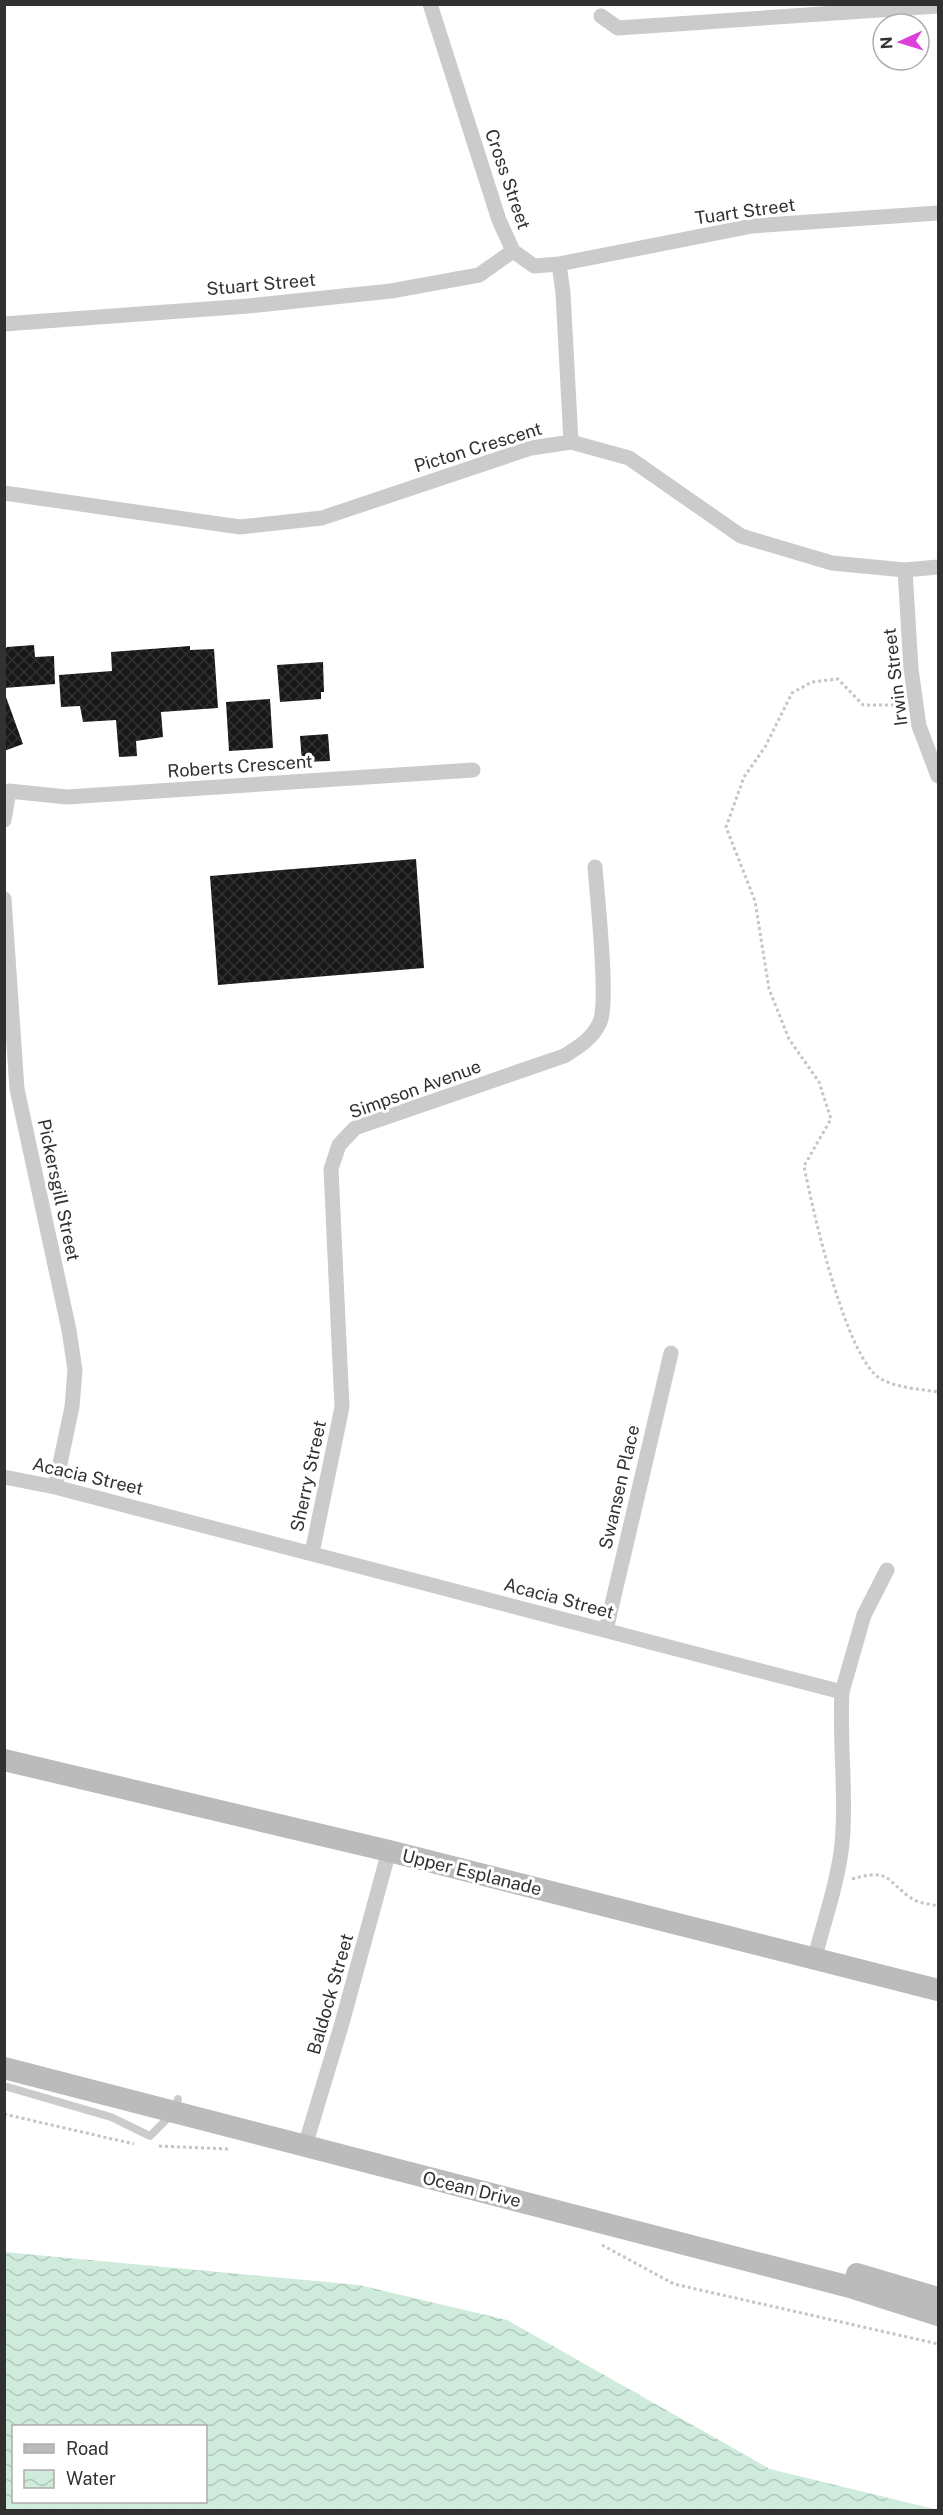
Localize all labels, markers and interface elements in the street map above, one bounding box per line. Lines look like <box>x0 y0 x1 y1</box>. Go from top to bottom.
north arrow <box>871 12 931 72</box>
text: N <box>877 36 896 50</box>
street label: Cross Street <box>481 126 535 232</box>
street label: Tuart Street <box>694 194 796 228</box>
street label: Stuart Street <box>205 269 317 299</box>
street label: Picton Crescent <box>412 418 544 476</box>
street label: Irwin Street <box>879 627 911 727</box>
street label: Roberts Crescent <box>167 750 313 782</box>
street label: Simpson Avenue <box>346 1055 484 1123</box>
street label: Pickersgill Street <box>34 1117 84 1263</box>
street label: Sherry Street <box>286 1418 330 1534</box>
street label: Swansen Place <box>594 1423 644 1551</box>
street label: Acacia Street <box>30 1453 146 1499</box>
street label: Acacia Street <box>502 1573 616 1623</box>
street label: Upper Esplanade <box>400 1845 544 1899</box>
street label: Baldock Street <box>303 1931 357 2057</box>
street label: Ocean Drive <box>421 2167 523 2211</box>
legend <box>12 2425 207 2503</box>
text: Road <box>66 2438 109 2459</box>
text: Water <box>66 2468 116 2489</box>

